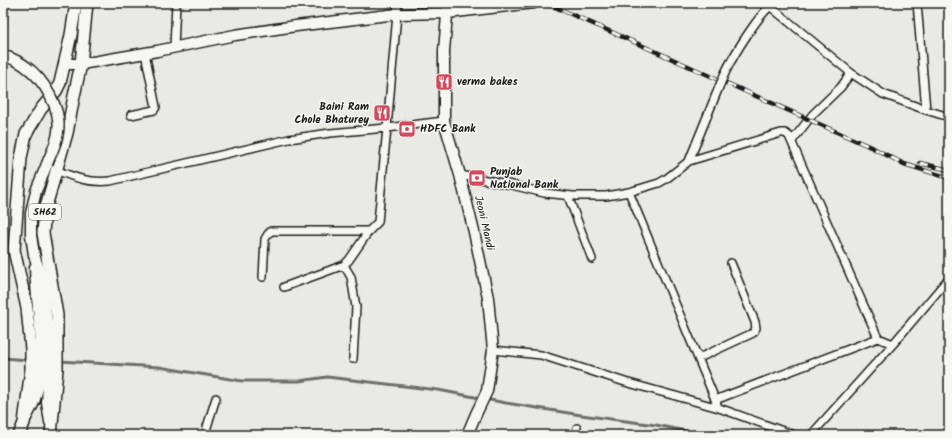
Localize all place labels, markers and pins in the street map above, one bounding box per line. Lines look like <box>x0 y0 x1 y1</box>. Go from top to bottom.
restaurant icon: verma bakes <box>434 72 454 92</box>
place label: verma bakes <box>457 73 518 91</box>
place label: Baini Ram Chole Bhaturey <box>294 98 369 129</box>
restaurant icon: Baini Ram Chole Bhaturey <box>372 103 392 123</box>
bank icon: HDFC Bank <box>397 119 417 139</box>
place label: HDFC Bank <box>420 120 476 138</box>
place label: Punjab National Bank <box>490 163 559 194</box>
bank icon: Punjab National Bank <box>467 168 487 188</box>

